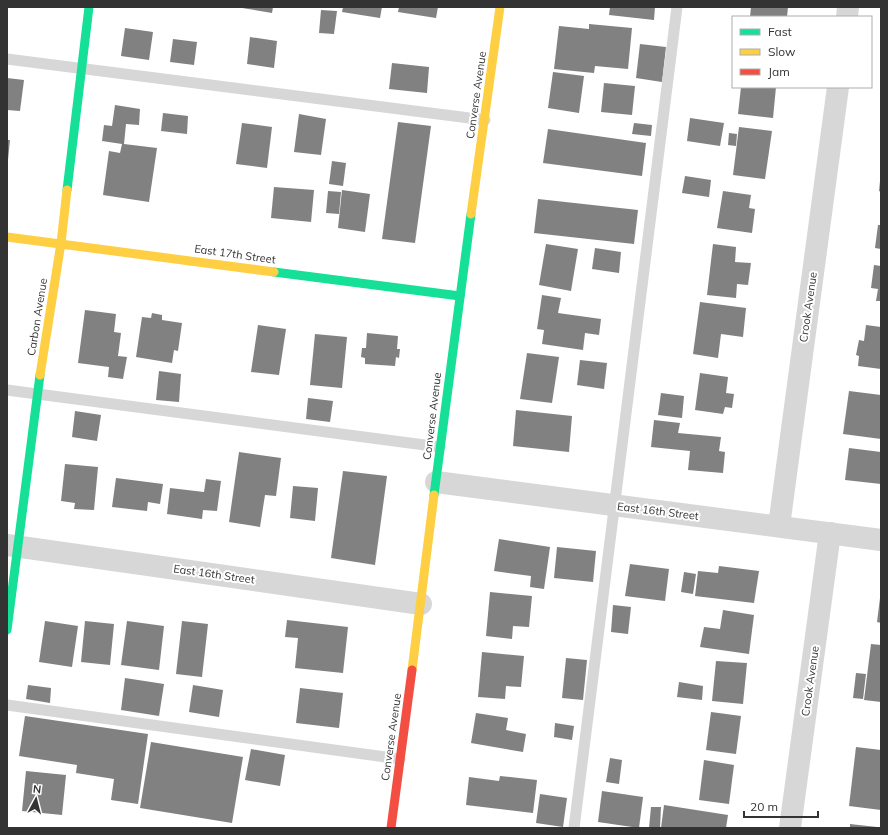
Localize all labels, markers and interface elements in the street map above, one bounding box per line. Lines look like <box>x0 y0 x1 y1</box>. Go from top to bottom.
legend <box>732 16 872 88</box>
text: Fast <box>768 24 792 39</box>
text: Slow <box>768 44 796 59</box>
street label: Converse Avenue <box>463 50 489 140</box>
text: Jam <box>768 64 790 79</box>
street label: East 17th Street <box>193 241 277 267</box>
street label: Crook Avenue <box>796 271 820 343</box>
street label: Carbon Avenue <box>24 277 50 357</box>
street label: Converse Avenue <box>420 371 444 461</box>
street label: East 16th Street <box>616 499 700 523</box>
street label: East 16th Street <box>172 561 256 587</box>
street label: Crook Avenue <box>798 645 822 717</box>
street label: Converse Avenue <box>378 692 404 782</box>
north arrow <box>16 779 56 819</box>
text: N <box>32 782 42 797</box>
scale bar <box>744 793 818 819</box>
text: 20 m <box>750 799 778 814</box>

